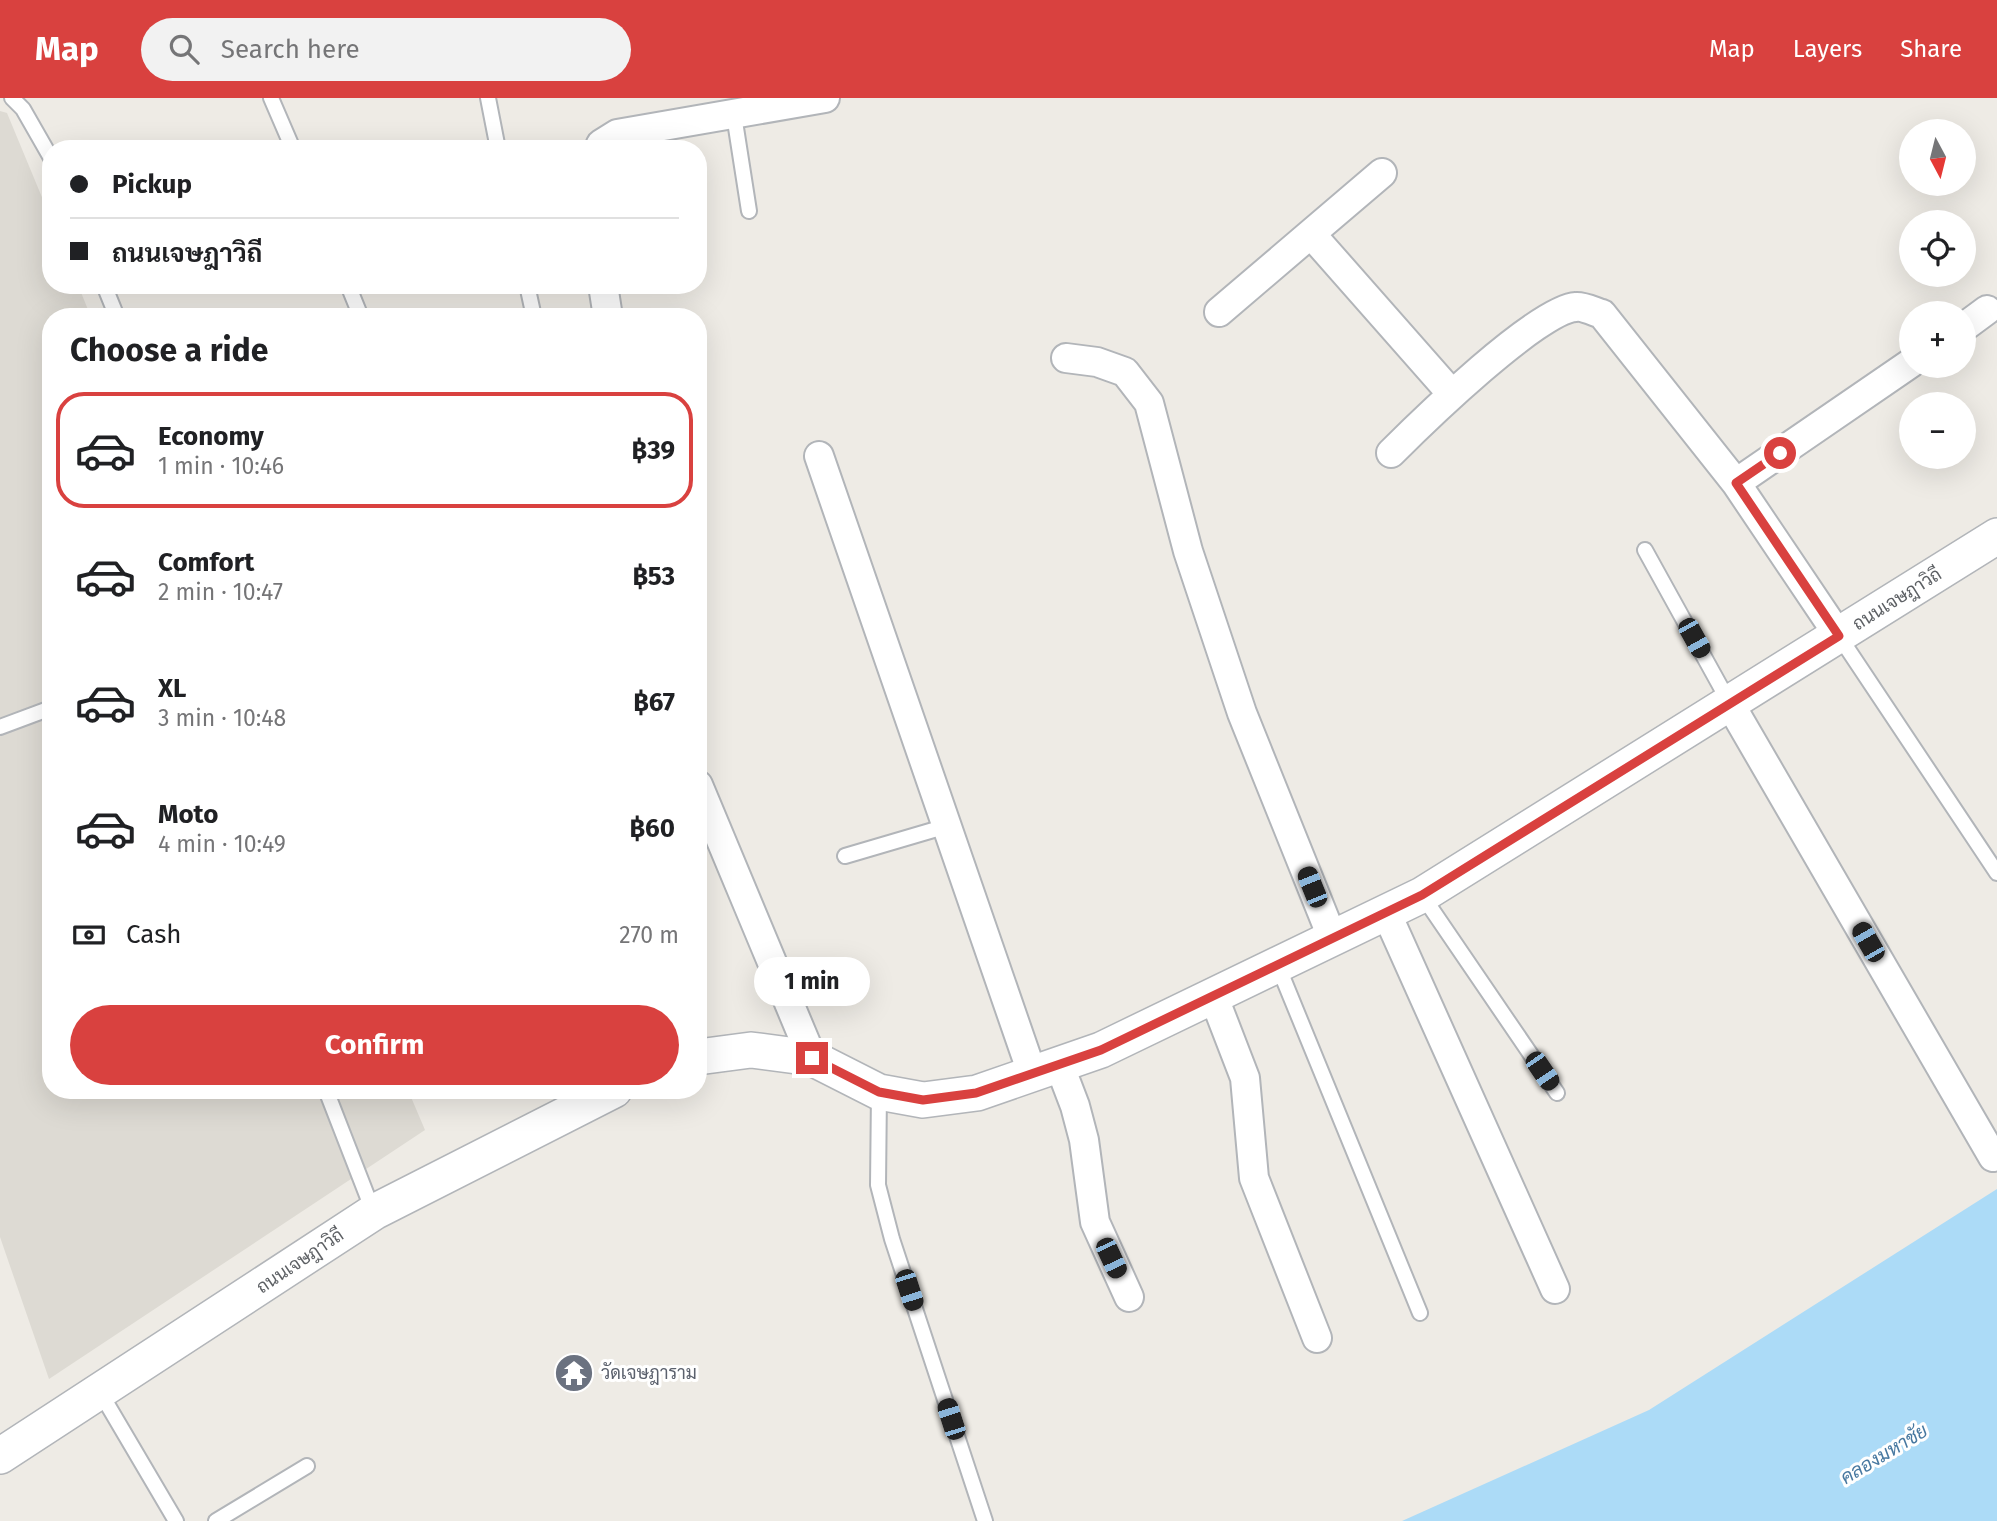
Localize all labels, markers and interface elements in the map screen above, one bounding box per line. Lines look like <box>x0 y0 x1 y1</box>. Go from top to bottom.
search box <box>141 18 631 81</box>
text: Map <box>35 29 99 69</box>
icon: search <box>165 30 203 68</box>
text: Search here <box>221 34 360 65</box>
text: Map <box>1709 35 1755 63</box>
text: Layers <box>1793 35 1862 63</box>
text: Share <box>1900 35 1962 63</box>
north arrow <box>1899 119 1976 196</box>
map controls <box>1899 119 1976 469</box>
text: Pickup <box>112 169 192 200</box>
button: locate <box>1899 210 1976 287</box>
text: ถนนเจษฎาวิถี <box>112 238 262 269</box>
button: + <box>1899 301 1976 378</box>
text: Choose a ride <box>70 331 268 369</box>
button: − <box>1899 392 1976 469</box>
icon: car <box>74 419 137 482</box>
text: Economy <box>158 421 264 452</box>
text: ฿39 <box>632 435 675 466</box>
route start <box>1764 437 1796 469</box>
text: 1 min · 10:46 <box>158 452 284 480</box>
icon: car <box>74 545 137 608</box>
text: Comfort <box>158 547 254 578</box>
text: ฿53 <box>632 561 675 592</box>
street label: ถนนเจษฎาวิถี <box>1847 561 1946 636</box>
text: 2 min · 10:47 <box>158 578 283 606</box>
car <box>1675 615 1714 661</box>
icon: car <box>74 671 137 734</box>
text: XL <box>158 673 186 704</box>
text: ฿67 <box>633 687 675 718</box>
text: 3 min · 10:48 <box>158 704 286 732</box>
icon: car <box>74 797 137 860</box>
text: Moto <box>158 799 218 830</box>
text: ฿60 <box>629 813 675 844</box>
text: 4 min · 10:49 <box>158 830 286 858</box>
car <box>1295 864 1330 910</box>
icon: cash <box>70 916 108 954</box>
text: Cash <box>126 919 182 950</box>
car <box>1849 919 1888 965</box>
text: 270 m <box>619 921 679 949</box>
callout: 1 min <box>754 956 870 1006</box>
text: 1 min <box>784 967 840 995</box>
button: Confirm <box>70 1005 679 1085</box>
route end <box>796 1042 828 1074</box>
car <box>1522 1048 1563 1094</box>
street label: ถนนเจษฎาวิถี <box>251 1222 348 1299</box>
car <box>1093 1235 1130 1281</box>
car <box>893 1267 926 1313</box>
temple icon: วัดเจษฎาราม <box>553 1352 595 1394</box>
place label: วัดเจษฎาราม <box>601 1362 697 1385</box>
car <box>935 1396 968 1442</box>
water label: คลองมหาชัย <box>1836 1419 1932 1489</box>

